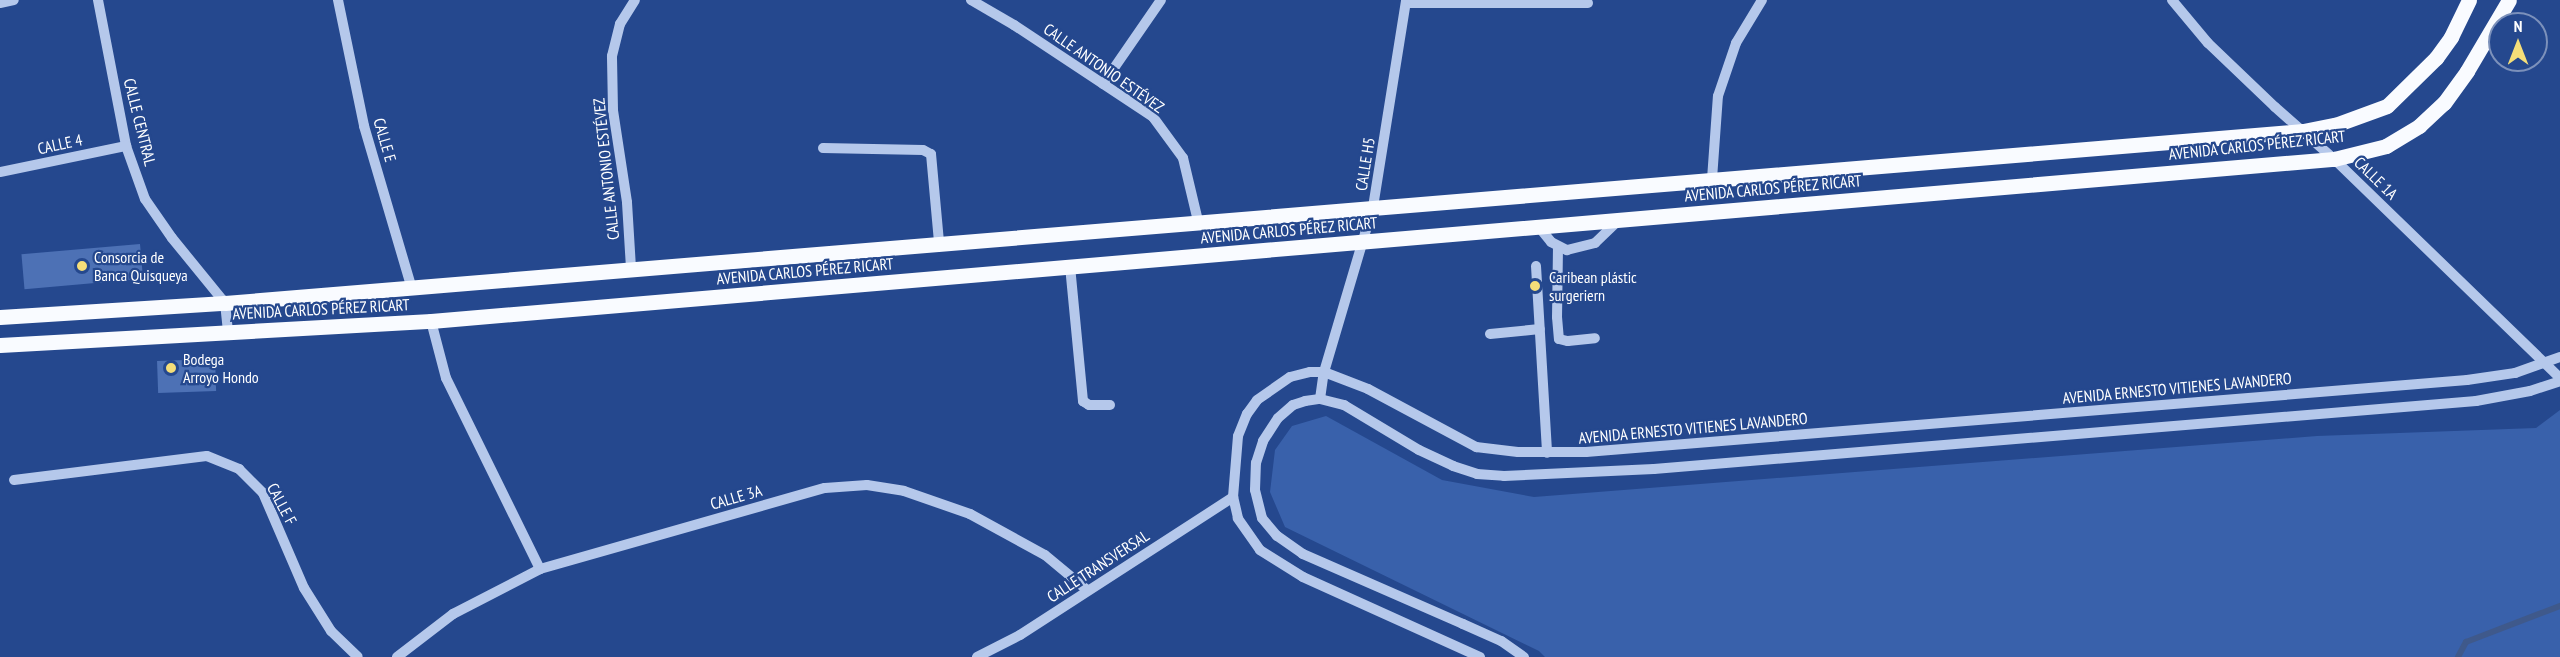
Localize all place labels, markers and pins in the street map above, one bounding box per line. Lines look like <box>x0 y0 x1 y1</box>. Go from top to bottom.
place label: Consorcia de Banca Quisqueya <box>94 247 188 285</box>
marker: Consorcia de Banca Quisqueya <box>75 259 89 273</box>
place label: Caribean plástic surgeriern <box>1549 267 1637 305</box>
marker: Caribean plástic surgeriern <box>1526 277 1544 295</box>
place label: Bodega Arroyo Hondo <box>183 349 259 387</box>
marker: Bodega Arroyo Hondo <box>164 361 178 375</box>

